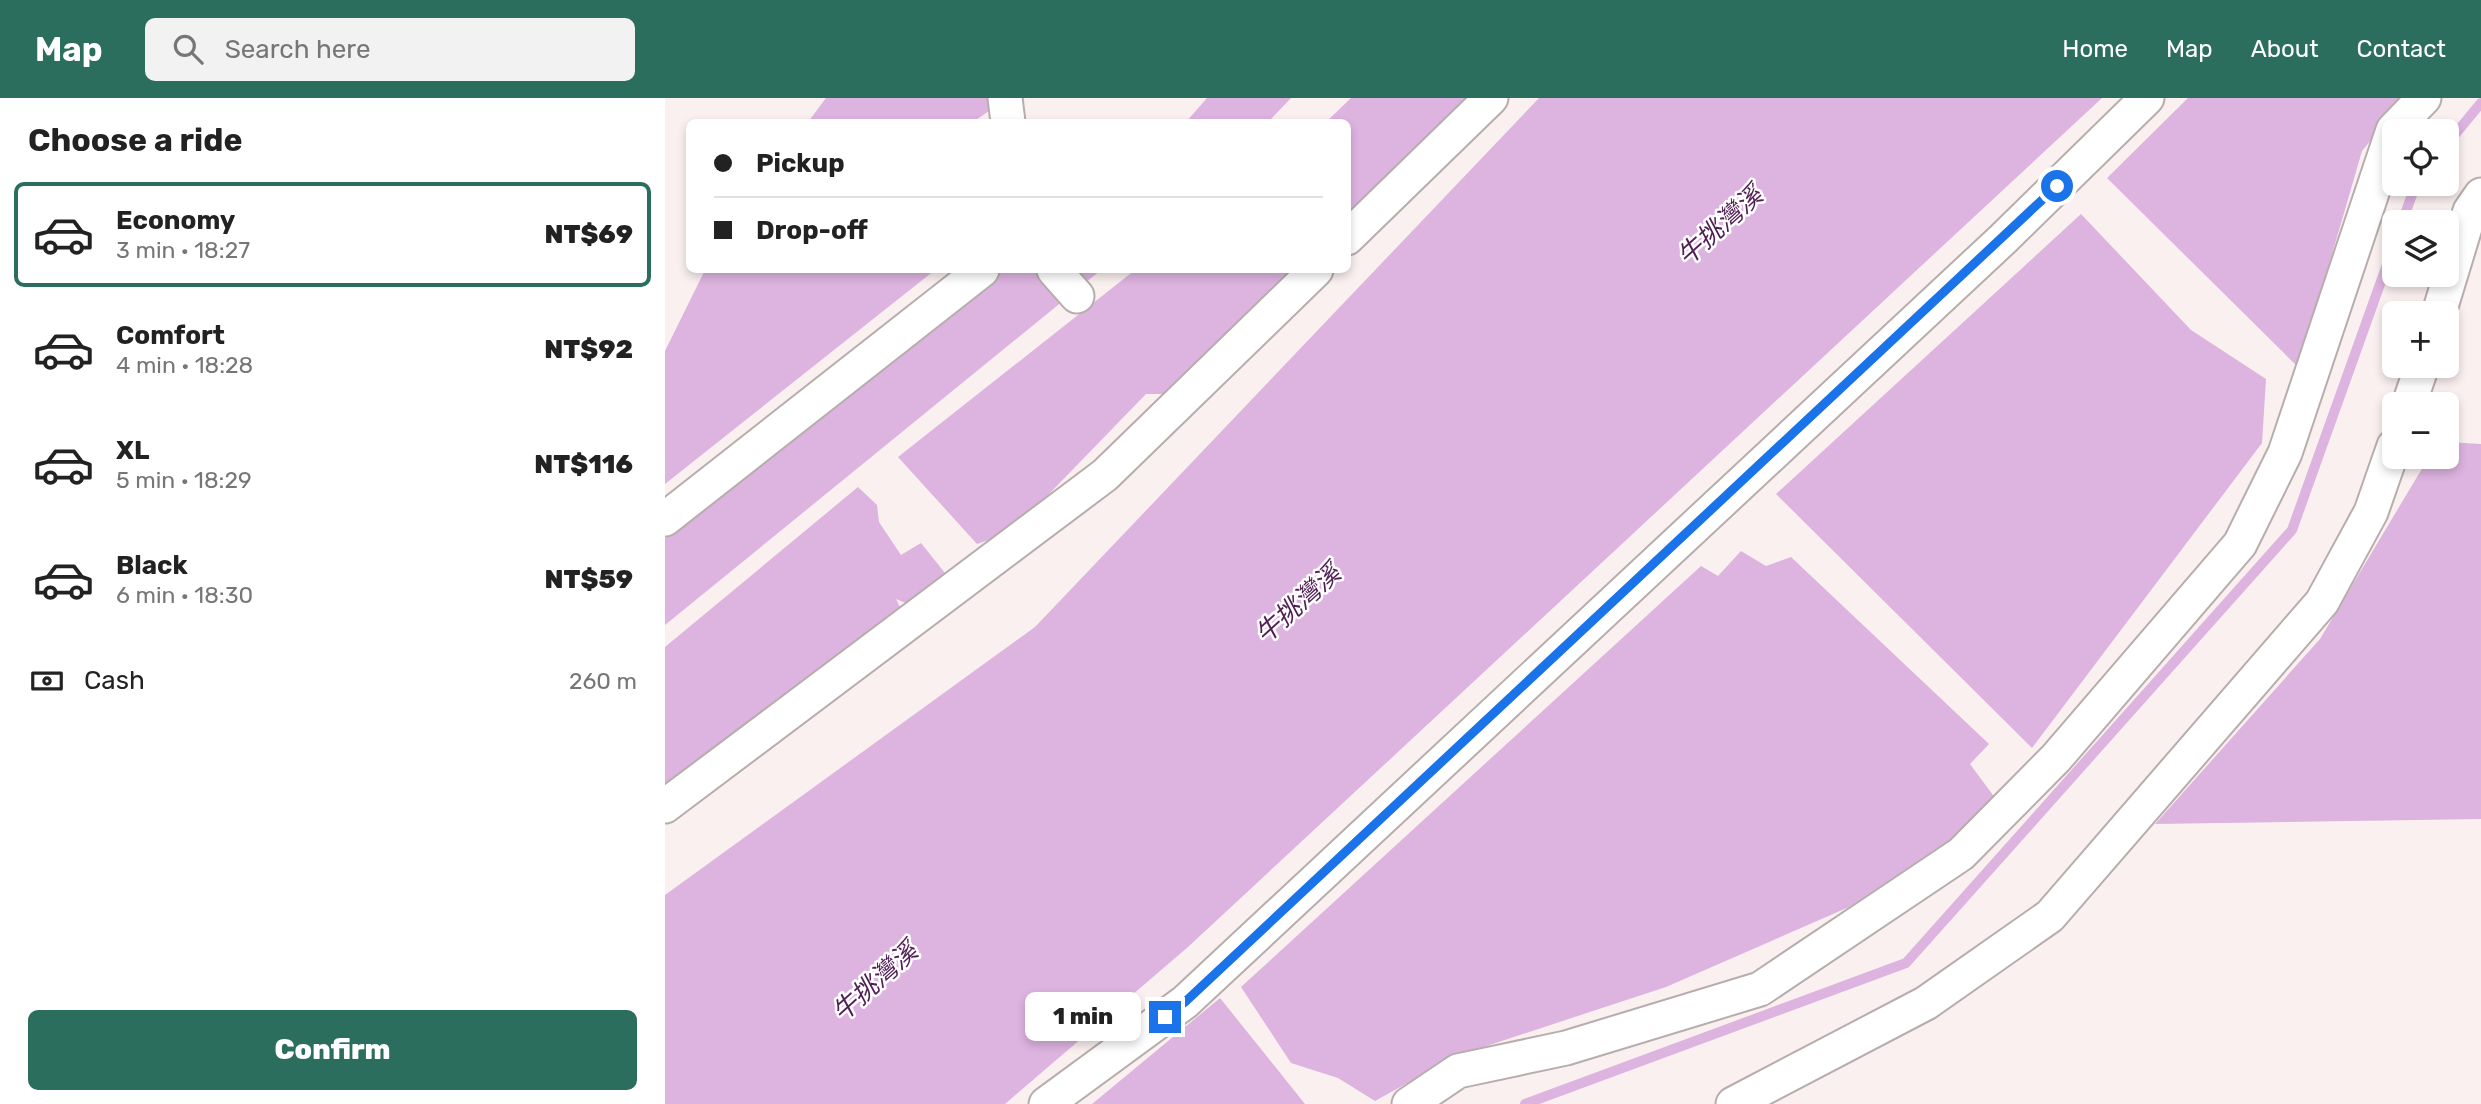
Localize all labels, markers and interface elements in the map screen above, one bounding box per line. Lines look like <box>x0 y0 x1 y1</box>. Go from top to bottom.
search box <box>145 18 635 81</box>
text: Map <box>35 30 103 69</box>
icon: search <box>169 30 207 68</box>
text: Search here <box>225 34 370 65</box>
text: Home <box>2062 35 2128 63</box>
text: Map <box>2166 35 2213 63</box>
text: About <box>2251 35 2319 63</box>
text: Contact <box>2357 35 2446 63</box>
map controls <box>2382 119 2459 469</box>
button: locate <box>2382 119 2459 196</box>
text: Choose a ride <box>28 121 242 159</box>
text: Pickup <box>756 148 845 179</box>
route start <box>2041 170 2073 202</box>
water label: 牛挑灣溪 <box>1671 177 1772 272</box>
icon: car <box>32 203 95 266</box>
text: Economy <box>116 205 235 236</box>
button: layers <box>2382 210 2459 287</box>
text: Drop-off <box>756 215 868 246</box>
text: NT$69 <box>544 219 633 250</box>
text: 3 min · 18:27 <box>116 236 250 264</box>
button: + <box>2382 301 2459 378</box>
icon: car <box>32 318 95 381</box>
text: Comfort <box>116 320 225 351</box>
text: NT$92 <box>544 334 633 365</box>
text: 4 min · 18:28 <box>116 351 253 379</box>
button: − <box>2382 392 2459 469</box>
icon: car <box>32 433 95 496</box>
text: XL <box>116 435 149 466</box>
text: NT$116 <box>534 449 633 480</box>
text: 5 min · 18:29 <box>116 466 252 494</box>
icon: car <box>32 548 95 611</box>
text: Black <box>116 550 188 581</box>
water label: 牛挑灣溪 <box>1249 555 1350 650</box>
text: NT$59 <box>545 564 633 595</box>
text: 6 min · 18:30 <box>116 581 253 609</box>
icon: cash <box>28 662 66 700</box>
text: Cash <box>84 665 145 696</box>
text: 260 m <box>569 667 637 695</box>
water label: 牛挑灣溪 <box>826 933 927 1028</box>
callout: 1 min <box>1025 992 1141 1042</box>
route end <box>1149 1001 1181 1033</box>
text: 1 min <box>1053 1002 1113 1030</box>
button: Confirm <box>28 1010 637 1090</box>

